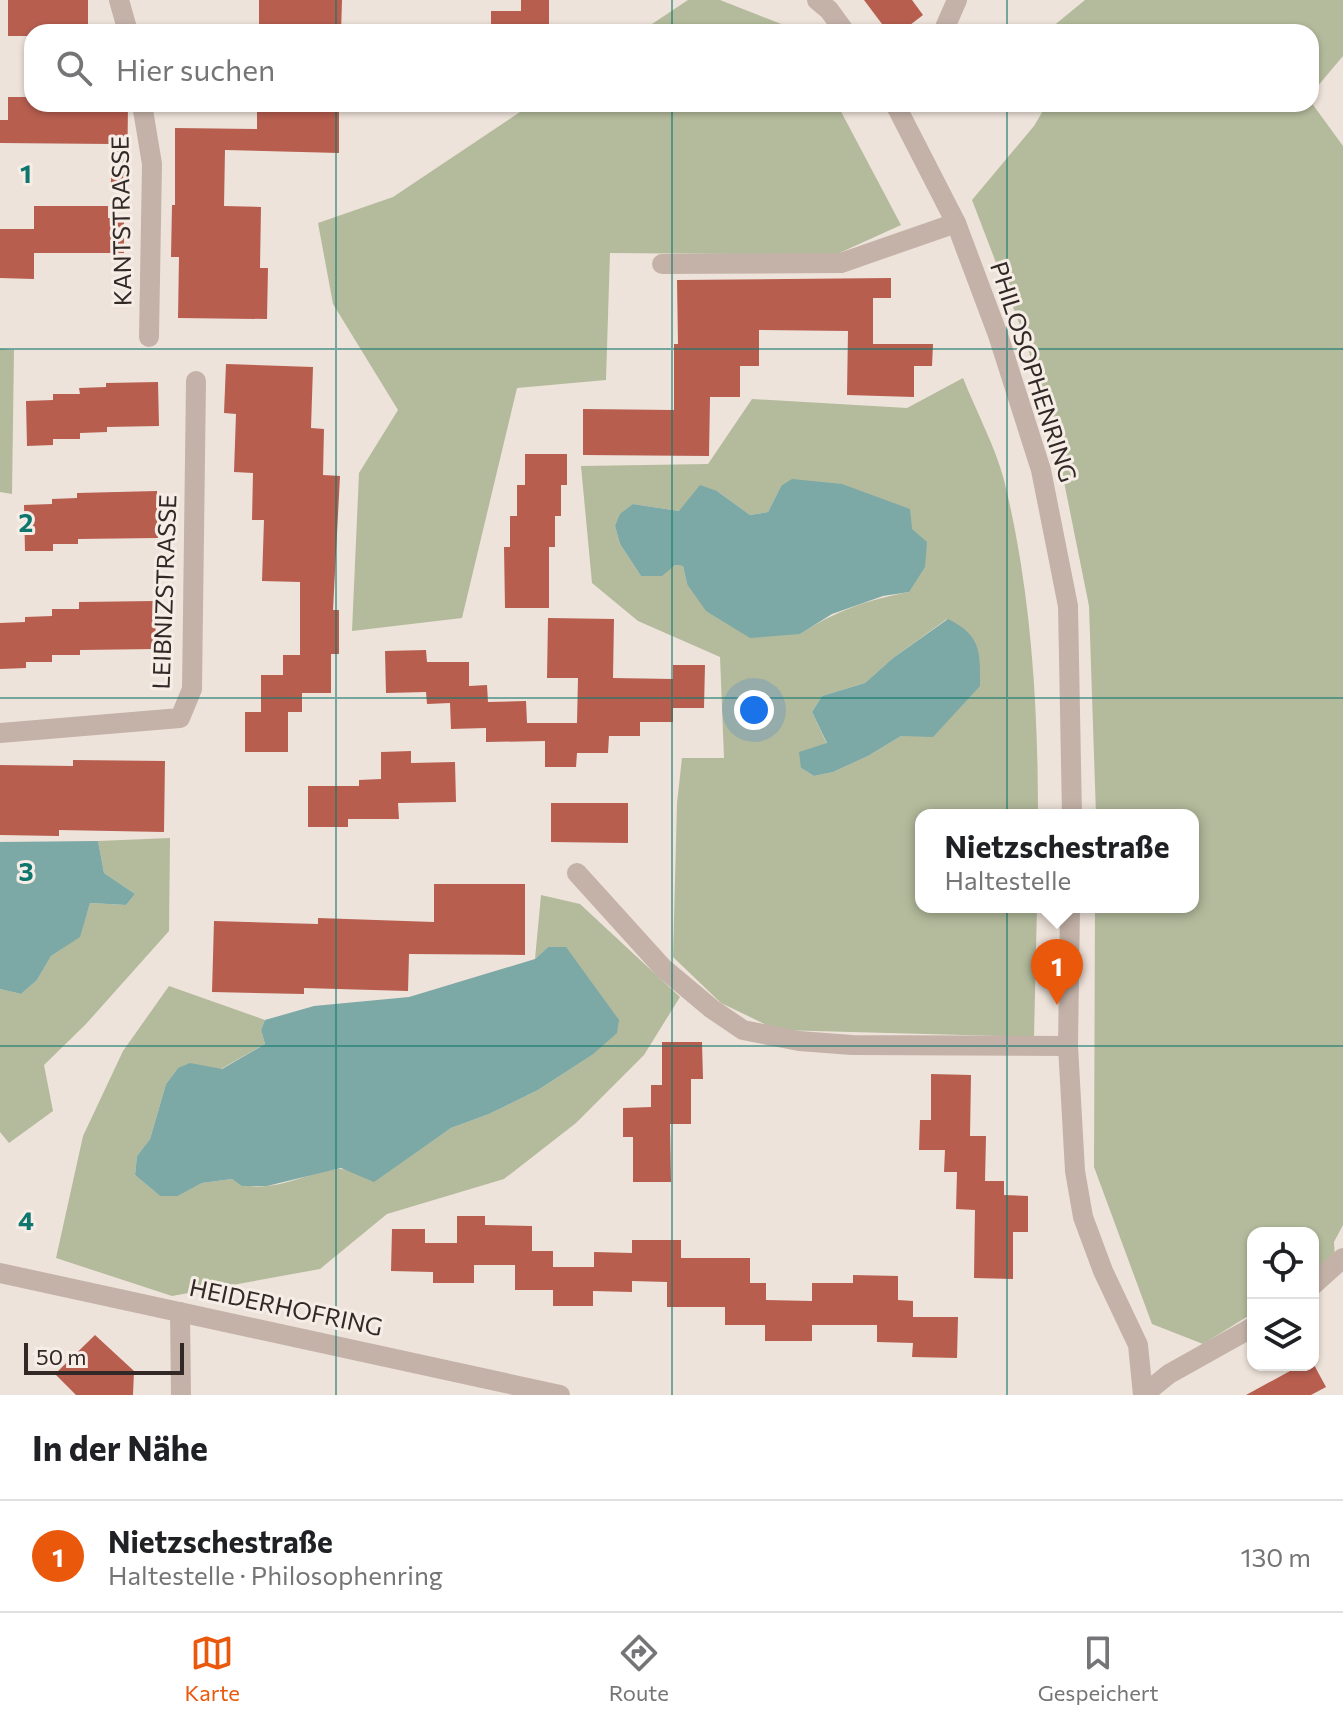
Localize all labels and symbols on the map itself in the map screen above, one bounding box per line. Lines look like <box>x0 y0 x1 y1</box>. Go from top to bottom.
street label: KANTSTRASSE <box>105 136 136 306</box>
text: 1 <box>20 157 32 188</box>
street label: PHILOSOPHENRING <box>985 258 1084 485</box>
street label: LEIBNIZSTRASSE <box>146 494 181 690</box>
text: 2 <box>19 506 33 537</box>
your location <box>734 690 774 730</box>
text: 3 <box>18 855 34 886</box>
pin: 1 <box>1031 939 1083 1005</box>
text: 4 <box>18 1204 34 1235</box>
street label: HEIDERHOFRING <box>187 1272 386 1341</box>
scale bar <box>24 1339 184 1375</box>

